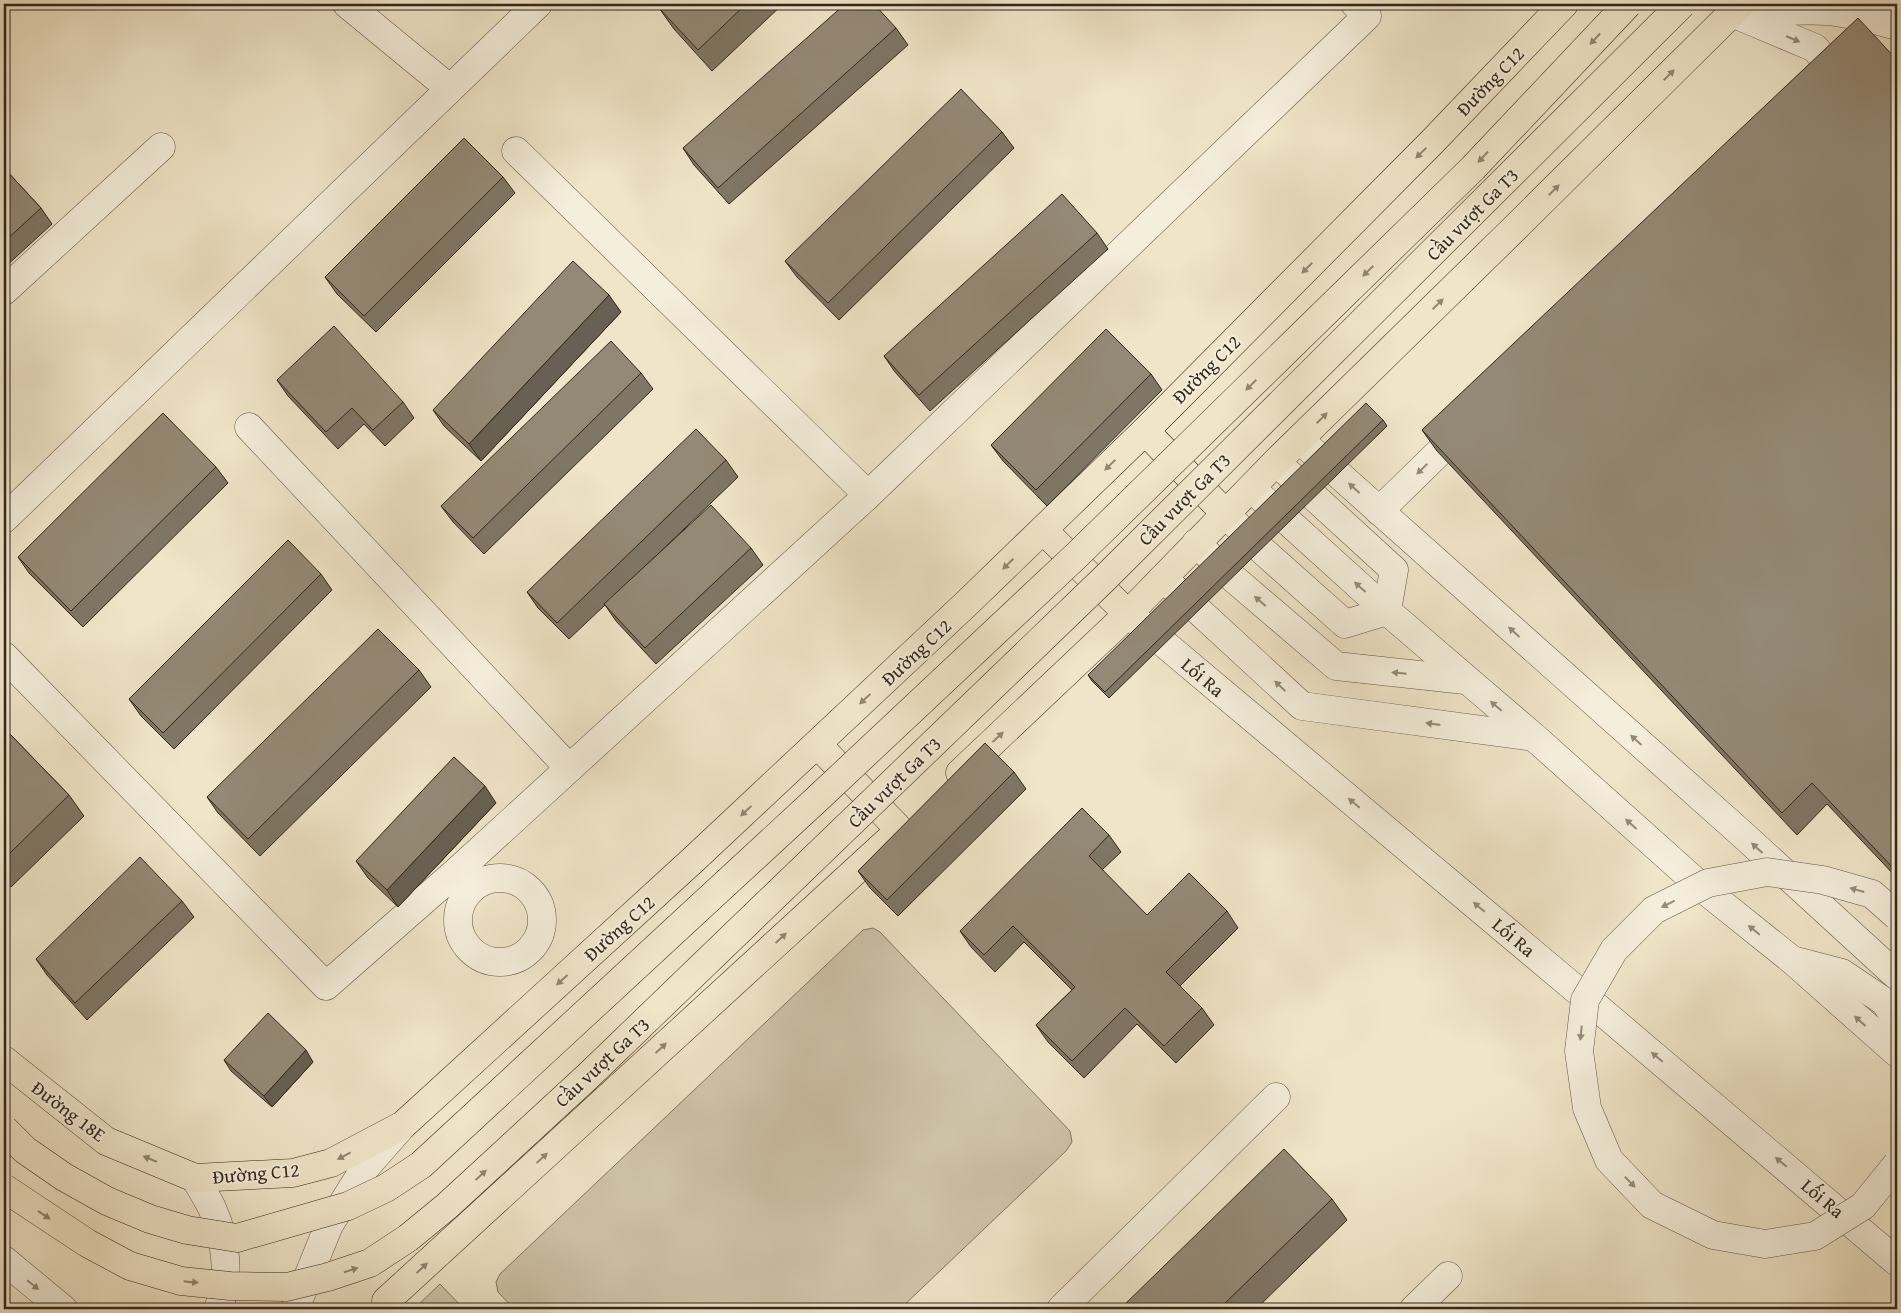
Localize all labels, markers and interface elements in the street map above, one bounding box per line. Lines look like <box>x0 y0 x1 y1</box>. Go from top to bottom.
one-way arrow <box>1589 33 1601 45</box>
one-way arrow <box>1786 35 1801 43</box>
street label: Đường C12 <box>1450 40 1530 122</box>
one-way arrow <box>1663 70 1675 82</box>
one-way arrow <box>1415 146 1427 158</box>
one-way arrow <box>1477 151 1489 163</box>
street label: Cầu vượt Ga T3 <box>1419 161 1525 267</box>
one-way arrow <box>1548 184 1560 196</box>
one-way arrow <box>1301 262 1313 274</box>
one-way arrow <box>1362 265 1374 277</box>
one-way arrow <box>1432 298 1444 310</box>
street label: Đường C12 <box>1165 328 1247 410</box>
one-way arrow <box>1246 379 1258 391</box>
one-way arrow <box>1316 412 1328 424</box>
street label: Cầu vượt Ga T3 <box>1131 446 1237 552</box>
one-way arrow <box>1104 459 1116 471</box>
one-way arrow <box>1416 463 1428 475</box>
one-way arrow <box>1347 483 1360 494</box>
one-way arrow <box>1002 558 1014 570</box>
one-way arrow <box>1355 581 1367 593</box>
one-way arrow <box>1255 595 1267 607</box>
street label: Đường C12 <box>875 612 957 692</box>
one-way arrow <box>1509 626 1521 638</box>
street label: Lối Ra <box>1175 651 1231 703</box>
one-way arrow <box>1390 669 1406 677</box>
one-way arrow <box>1274 680 1286 692</box>
one-way arrow <box>859 693 871 705</box>
one-way arrow <box>1489 700 1502 711</box>
one-way arrow <box>1425 720 1441 728</box>
street label: Cầu vượt Ga T3 <box>841 730 947 834</box>
one-way arrow <box>991 731 1003 743</box>
one-way arrow <box>1629 734 1642 745</box>
one-way arrow <box>1348 798 1360 809</box>
one-way arrow <box>740 805 752 817</box>
one-way arrow <box>1625 819 1637 830</box>
one-way arrow <box>1751 842 1763 854</box>
one-way arrow <box>1850 886 1865 894</box>
street label: Đường C12 <box>577 888 661 968</box>
one-way arrow <box>1660 900 1675 908</box>
one-way arrow <box>1472 902 1485 913</box>
street label: Lối Ra <box>1486 911 1542 963</box>
one-way arrow <box>1748 924 1761 935</box>
one-way arrow <box>775 932 787 944</box>
one-way arrow <box>556 974 568 986</box>
street label: Cầu vượt Ga T3 <box>548 1011 656 1113</box>
one-way arrow <box>1855 1015 1867 1027</box>
one-way arrow <box>1577 1026 1585 1042</box>
one-way arrow <box>655 1042 667 1054</box>
one-way arrow <box>1651 1051 1663 1063</box>
street label: Đường 18E <box>26 1074 112 1148</box>
one-way arrow <box>337 1152 352 1160</box>
one-way arrow <box>535 1152 547 1164</box>
one-way arrow <box>143 1155 157 1163</box>
street label: Đường C12 <box>211 1155 301 1191</box>
one-way arrow <box>1775 1156 1787 1168</box>
one-way arrow <box>474 1169 486 1181</box>
street label: Lối Ra <box>1795 1172 1851 1224</box>
one-way arrow <box>1624 1176 1636 1188</box>
one-way arrow <box>37 1211 51 1220</box>
one-way arrow <box>415 1262 427 1274</box>
one-way arrow <box>343 1265 358 1273</box>
one-way arrow <box>183 1278 199 1286</box>
one-way arrow <box>26 1280 39 1291</box>

